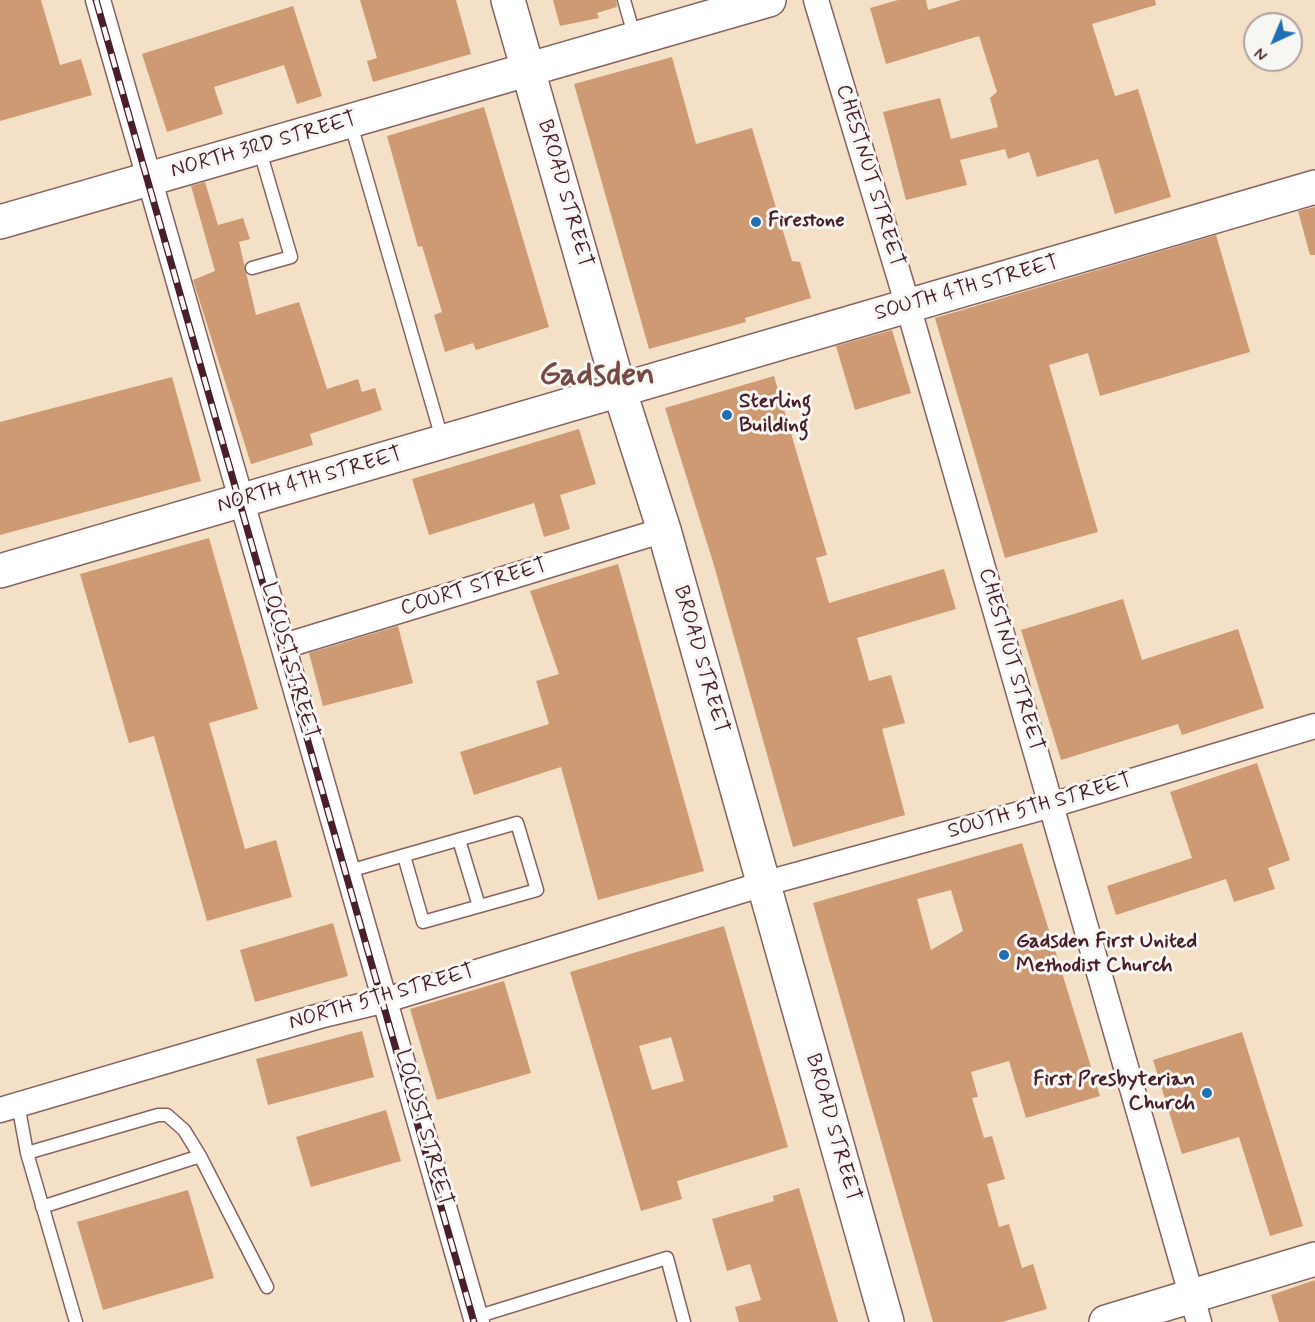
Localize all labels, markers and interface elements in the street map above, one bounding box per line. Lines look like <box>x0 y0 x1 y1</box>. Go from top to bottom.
north arrow <box>1243 12 1303 72</box>
text: N <box>1250 43 1273 65</box>
street label: CHESTNUT STREET <box>829 82 909 270</box>
street label: NORTH 3RD STREET <box>168 107 360 185</box>
street label: BROAD STREET <box>531 117 597 271</box>
place label: Firestone <box>768 209 845 235</box>
marker: Firestone <box>749 215 763 229</box>
street label: SOUTH 4TH STREET <box>872 251 1062 327</box>
district label: Gadsden <box>539 357 655 397</box>
place label: Sterling Building <box>739 390 811 440</box>
marker: Sterling Building <box>720 408 734 422</box>
street label: NORTH 4TH STREET <box>214 442 406 520</box>
street label: COURT STREET <box>398 554 550 622</box>
street label: CHESTNUT STREET <box>972 566 1048 754</box>
street label: LOCUST STREET <box>255 580 323 742</box>
street label: BROAD STREET <box>667 583 733 737</box>
street label: SOUTH 5TH STREET <box>945 769 1135 845</box>
place label: Gadsden First United Methodist Church <box>1016 930 1197 980</box>
marker: Gadsden First United Methodist Church <box>997 948 1011 962</box>
street label: NORTH 5TH STREET <box>286 959 478 1037</box>
street label: LOCUST STREET <box>389 1047 457 1209</box>
street label: BROAD STREET <box>799 1051 865 1205</box>
place label: First Presbyterian Church <box>1033 1068 1195 1118</box>
marker: First Presbyterian Church <box>1200 1086 1214 1100</box>

